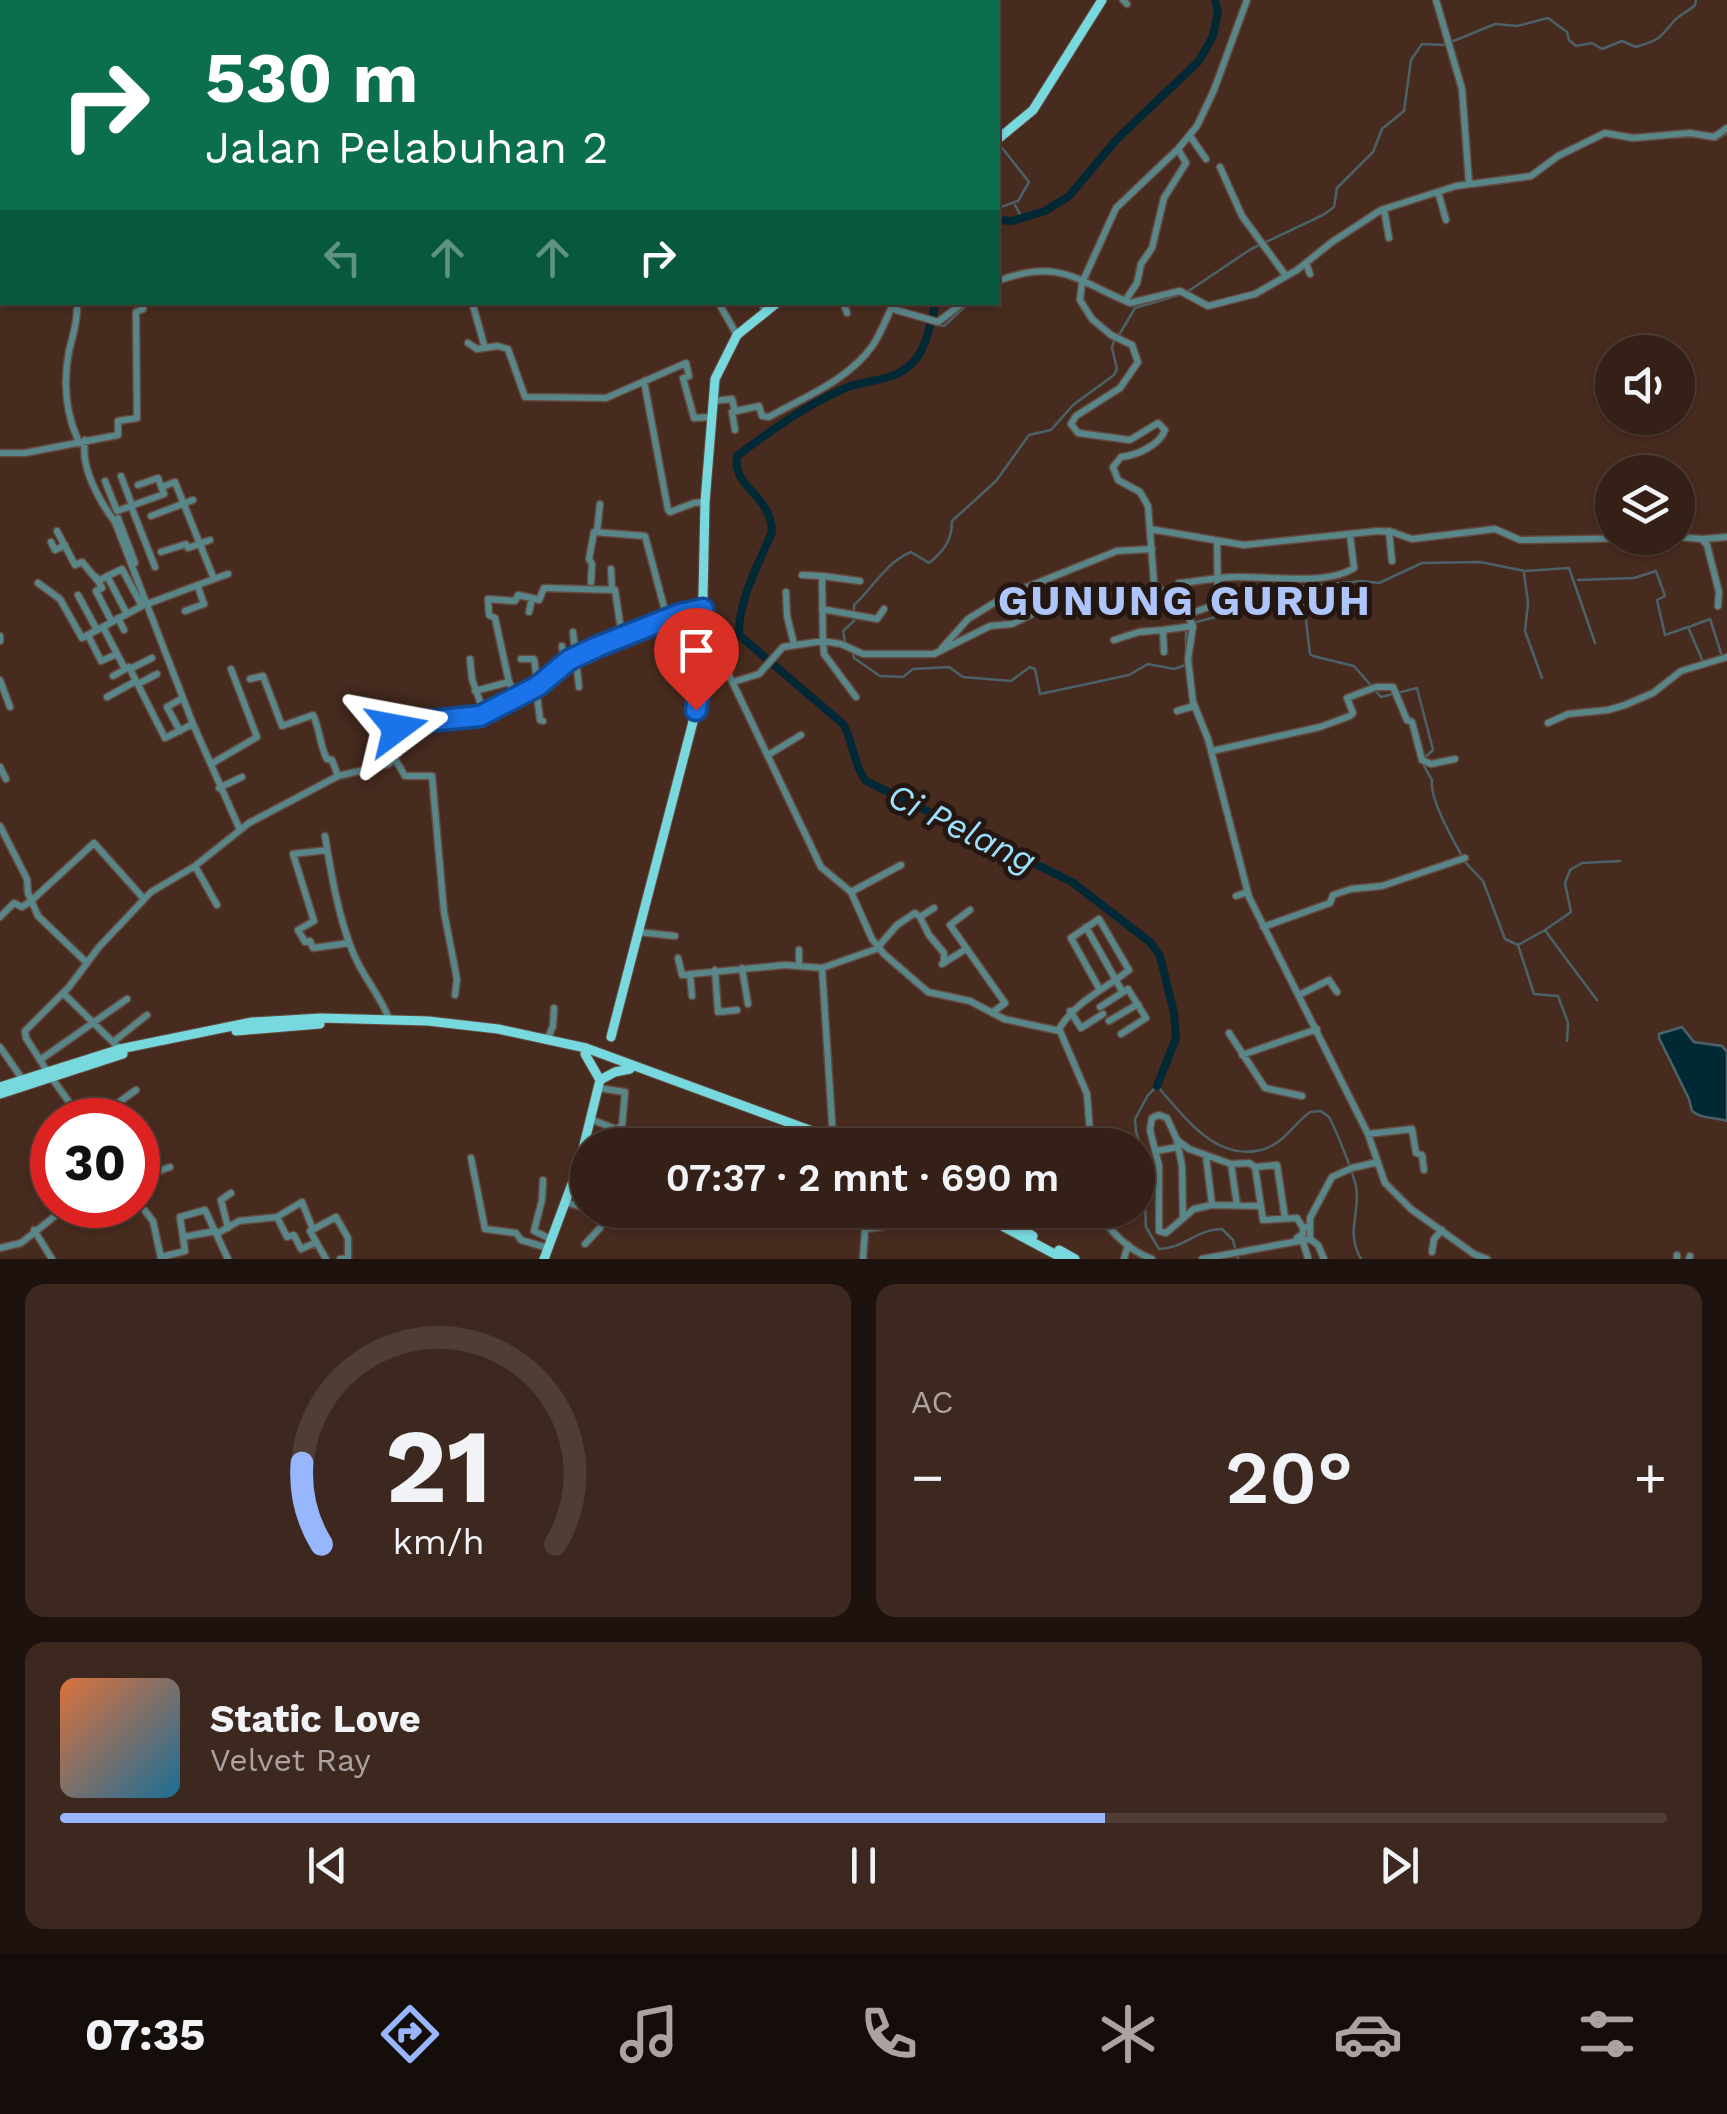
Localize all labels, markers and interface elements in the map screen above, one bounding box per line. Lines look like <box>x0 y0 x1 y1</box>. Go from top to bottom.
text: 530 m <box>205 37 418 119</box>
icon: right <box>40 40 170 170</box>
text: Jalan Pelabuhan 2 <box>205 121 609 174</box>
icon: left <box>315 230 370 285</box>
icon: ahead <box>420 230 475 285</box>
icon: ahead <box>525 230 580 285</box>
icon: right <box>630 230 685 285</box>
map controls <box>1595 335 1695 555</box>
button: sound <box>1595 335 1695 435</box>
button: layers <box>1595 455 1695 555</box>
district label: GUNUNG GURUH <box>998 576 1372 625</box>
pin <box>654 608 739 711</box>
icon: arrive <box>669 623 724 678</box>
position arrow <box>345 676 449 780</box>
water label: Ci Pelang <box>881 774 1043 882</box>
speed limit sign: 30 <box>30 1098 160 1228</box>
text: 07:37 · 2 mnt · 690 m <box>666 1156 1059 1200</box>
text: AC <box>911 1383 953 1421</box>
text: 21 <box>385 1405 491 1527</box>
text: 20° <box>1225 1433 1353 1521</box>
text: − <box>911 1445 944 1509</box>
text: + <box>1634 1445 1667 1509</box>
text: km/h <box>392 1521 484 1563</box>
text: Static Love <box>210 1697 421 1741</box>
text: Velvet Ray <box>210 1741 371 1779</box>
icon: previous <box>300 1838 355 1893</box>
icon: pause <box>836 1838 891 1893</box>
icon: next <box>1372 1838 1427 1893</box>
icon: directions <box>375 1999 445 2069</box>
icon: music <box>614 1999 684 2069</box>
icon: phone <box>854 1999 924 2069</box>
icon: climate <box>1093 1999 1163 2069</box>
icon: car <box>1333 1999 1403 2069</box>
icon: filters <box>1572 1999 1642 2069</box>
text: 07:35 <box>85 2008 206 2061</box>

